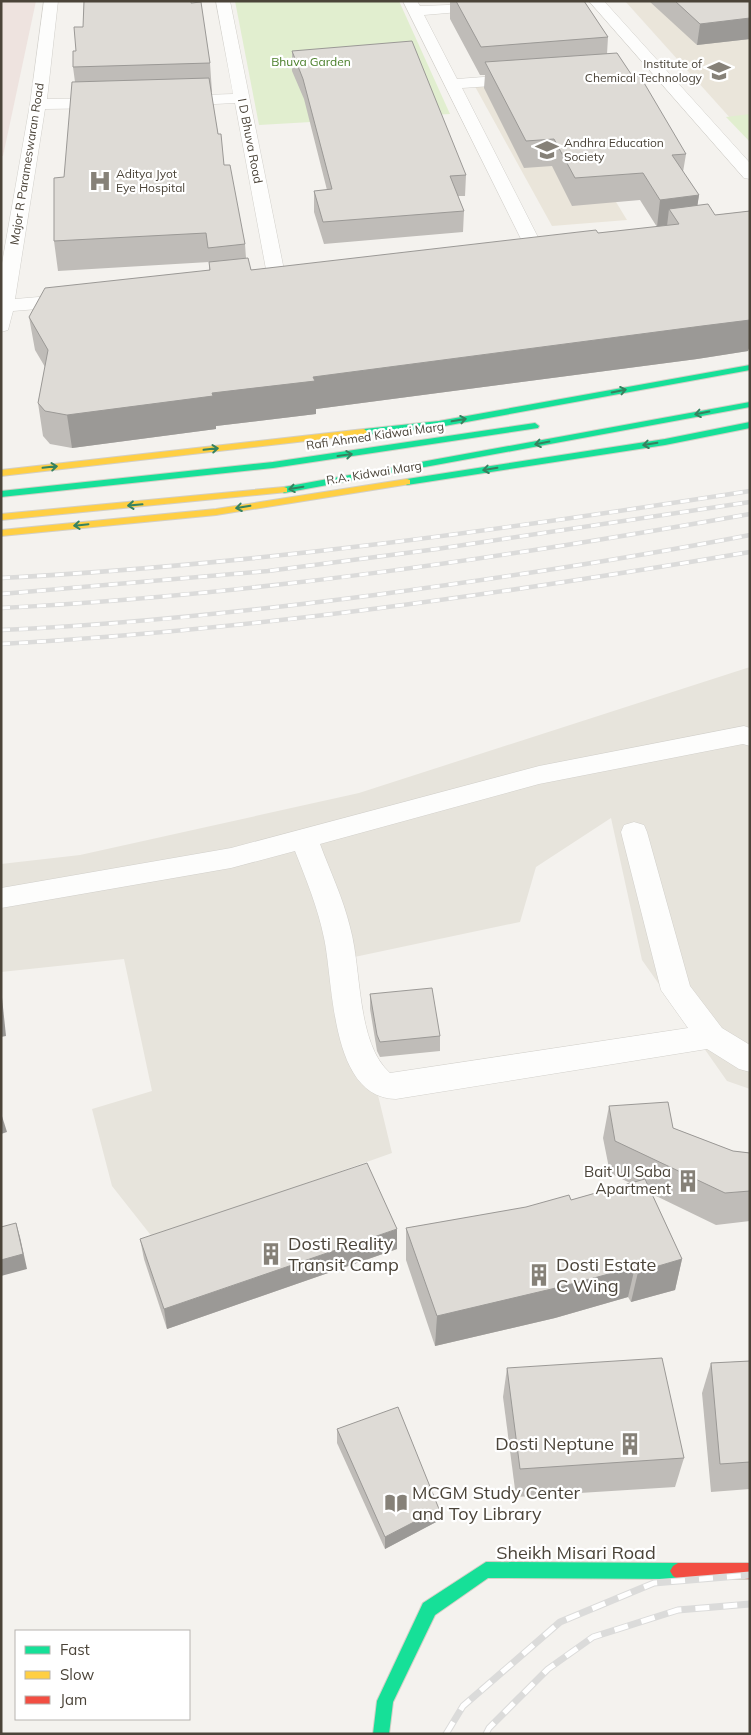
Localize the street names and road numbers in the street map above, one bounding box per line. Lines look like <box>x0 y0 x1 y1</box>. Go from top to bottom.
street label: Major R Parameswaran Road <box>6 82 47 246</box>
street label: I D Bhuva Road <box>235 97 266 185</box>
street label: Rafi Ahmed Kidwai Marg <box>305 418 445 453</box>
street label: R.A. Kidwai Marg <box>325 458 423 487</box>
street label: Sheikh Misari Road <box>496 1541 656 1564</box>

